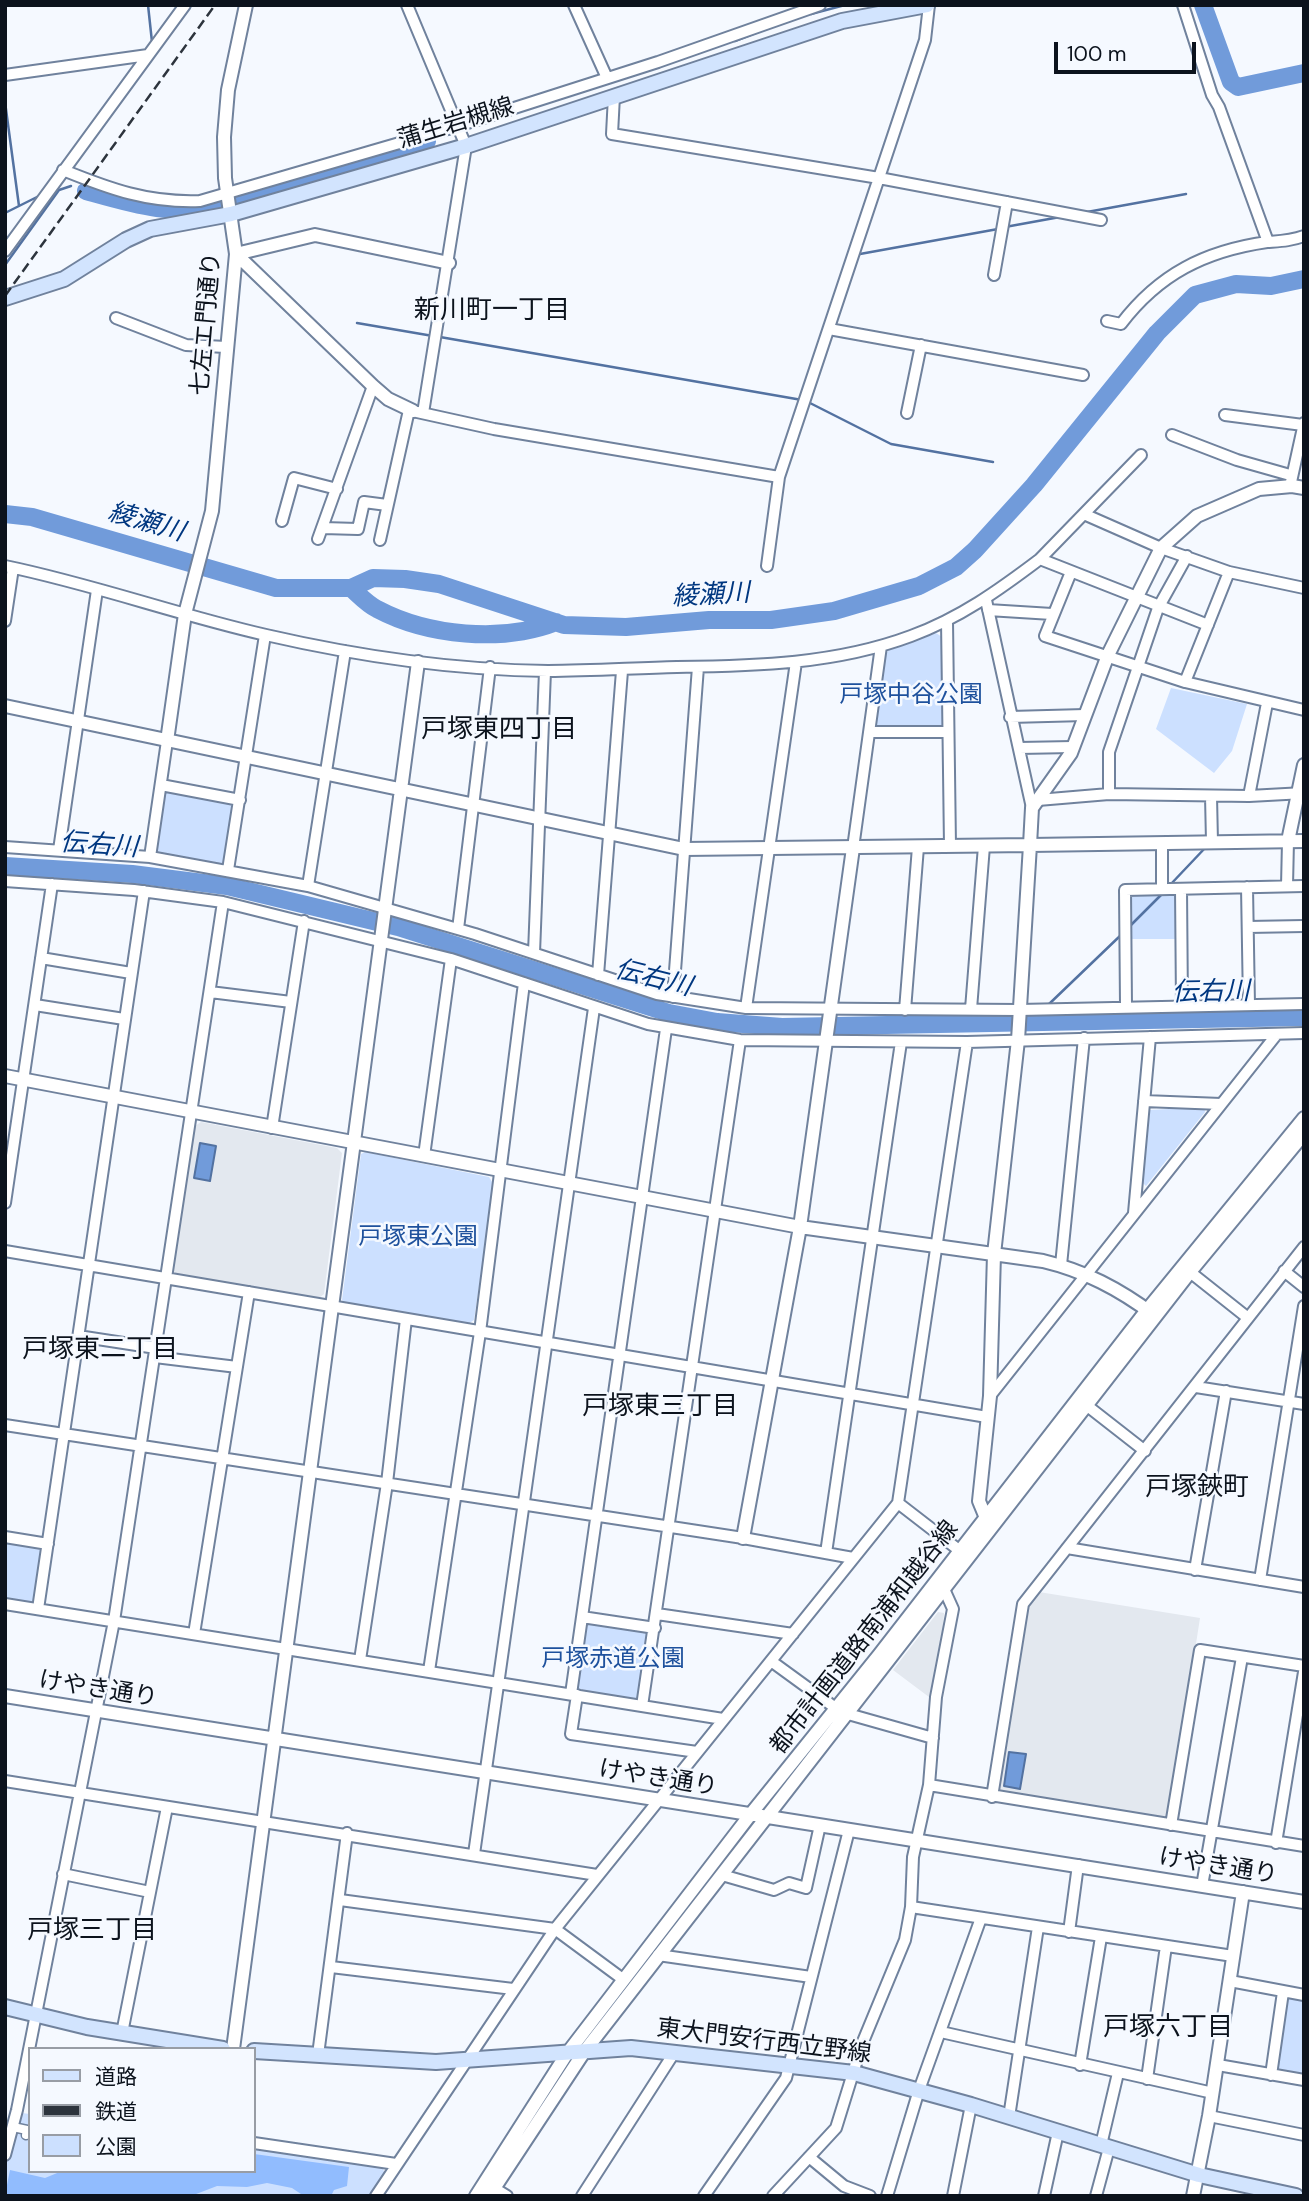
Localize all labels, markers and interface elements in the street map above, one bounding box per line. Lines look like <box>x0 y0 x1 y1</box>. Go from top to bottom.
scale bar <box>1057 28 1199 72</box>
text: 100 m <box>1067 40 1127 68</box>
street label: 蒲生岩槻線 <box>394 93 518 155</box>
street label: 七左エ門通り <box>186 251 228 397</box>
district label: 新川町一丁目 <box>414 295 570 327</box>
water label: 綾瀬川 <box>104 497 188 549</box>
water label: 綾瀬川 <box>671 578 751 614</box>
park label: 戸塚中谷公園 <box>839 682 983 710</box>
district label: 戸塚東四丁目 <box>421 714 577 746</box>
water label: 伝右川 <box>59 828 139 864</box>
water label: 伝右川 <box>611 954 695 1004</box>
water label: 伝右川 <box>1172 977 1250 1009</box>
park label: 戸塚東公園 <box>358 1224 478 1252</box>
district label: 戸塚東二丁目 <box>22 1334 178 1366</box>
district label: 戸塚東三丁目 <box>582 1391 738 1423</box>
district label: 戸塚鋏町 <box>1145 1472 1249 1504</box>
street label: 都市計画道路南浦和越谷線 <box>765 1516 965 1760</box>
park label: 戸塚赤道公園 <box>541 1646 685 1674</box>
street label: けやき通り <box>36 1666 160 1714</box>
street label: けやき通り <box>596 1755 720 1803</box>
street label: けやき通り <box>1156 1843 1280 1891</box>
district label: 戸塚三丁目 <box>27 1915 157 1947</box>
district label: 戸塚六丁目 <box>1103 2012 1233 2044</box>
street label: 東大門安行西立野線 <box>655 2015 873 2069</box>
legend <box>28 2047 256 2173</box>
text: 道路 <box>95 2063 137 2091</box>
text: 鉄道 <box>95 2098 137 2126</box>
text: 公園 <box>95 2133 137 2161</box>

